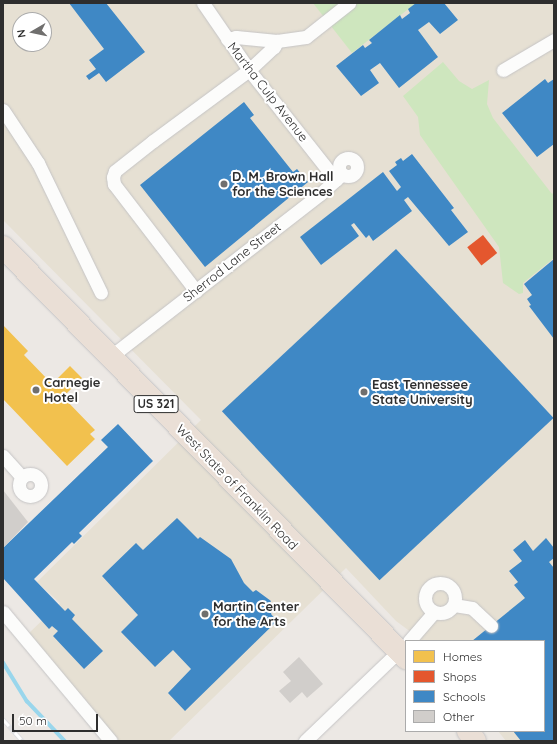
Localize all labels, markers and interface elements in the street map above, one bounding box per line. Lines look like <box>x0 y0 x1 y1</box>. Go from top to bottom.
north arrow <box>12 12 52 52</box>
text: N <box>14 29 29 39</box>
street label: Martha Culp Avenue <box>224 39 312 145</box>
place label: D. M. Brown Hall for the Sciences <box>232 169 334 200</box>
marker: D. M. Brown Hall for the Sciences <box>219 179 229 189</box>
street label: Sherrod Lane Street <box>180 219 284 305</box>
place label: Carnegie Hotel <box>44 375 100 406</box>
place label: East Tennessee State University <box>372 377 473 408</box>
marker: Carnegie Hotel <box>31 385 41 395</box>
marker: East Tennessee State University <box>359 387 369 397</box>
road number: US 321 <box>133 394 179 414</box>
street label: West State of Franklin Road <box>173 421 301 553</box>
place label: Martin Center for the Arts <box>213 599 299 630</box>
marker: Martin Center for the Arts <box>200 609 210 619</box>
legend <box>405 640 545 732</box>
text: Homes <box>443 649 482 664</box>
text: Shops <box>443 669 477 684</box>
text: Schools <box>443 689 486 704</box>
scale bar <box>14 706 100 732</box>
text: Other <box>443 709 474 724</box>
text: 50 m <box>19 713 47 728</box>

